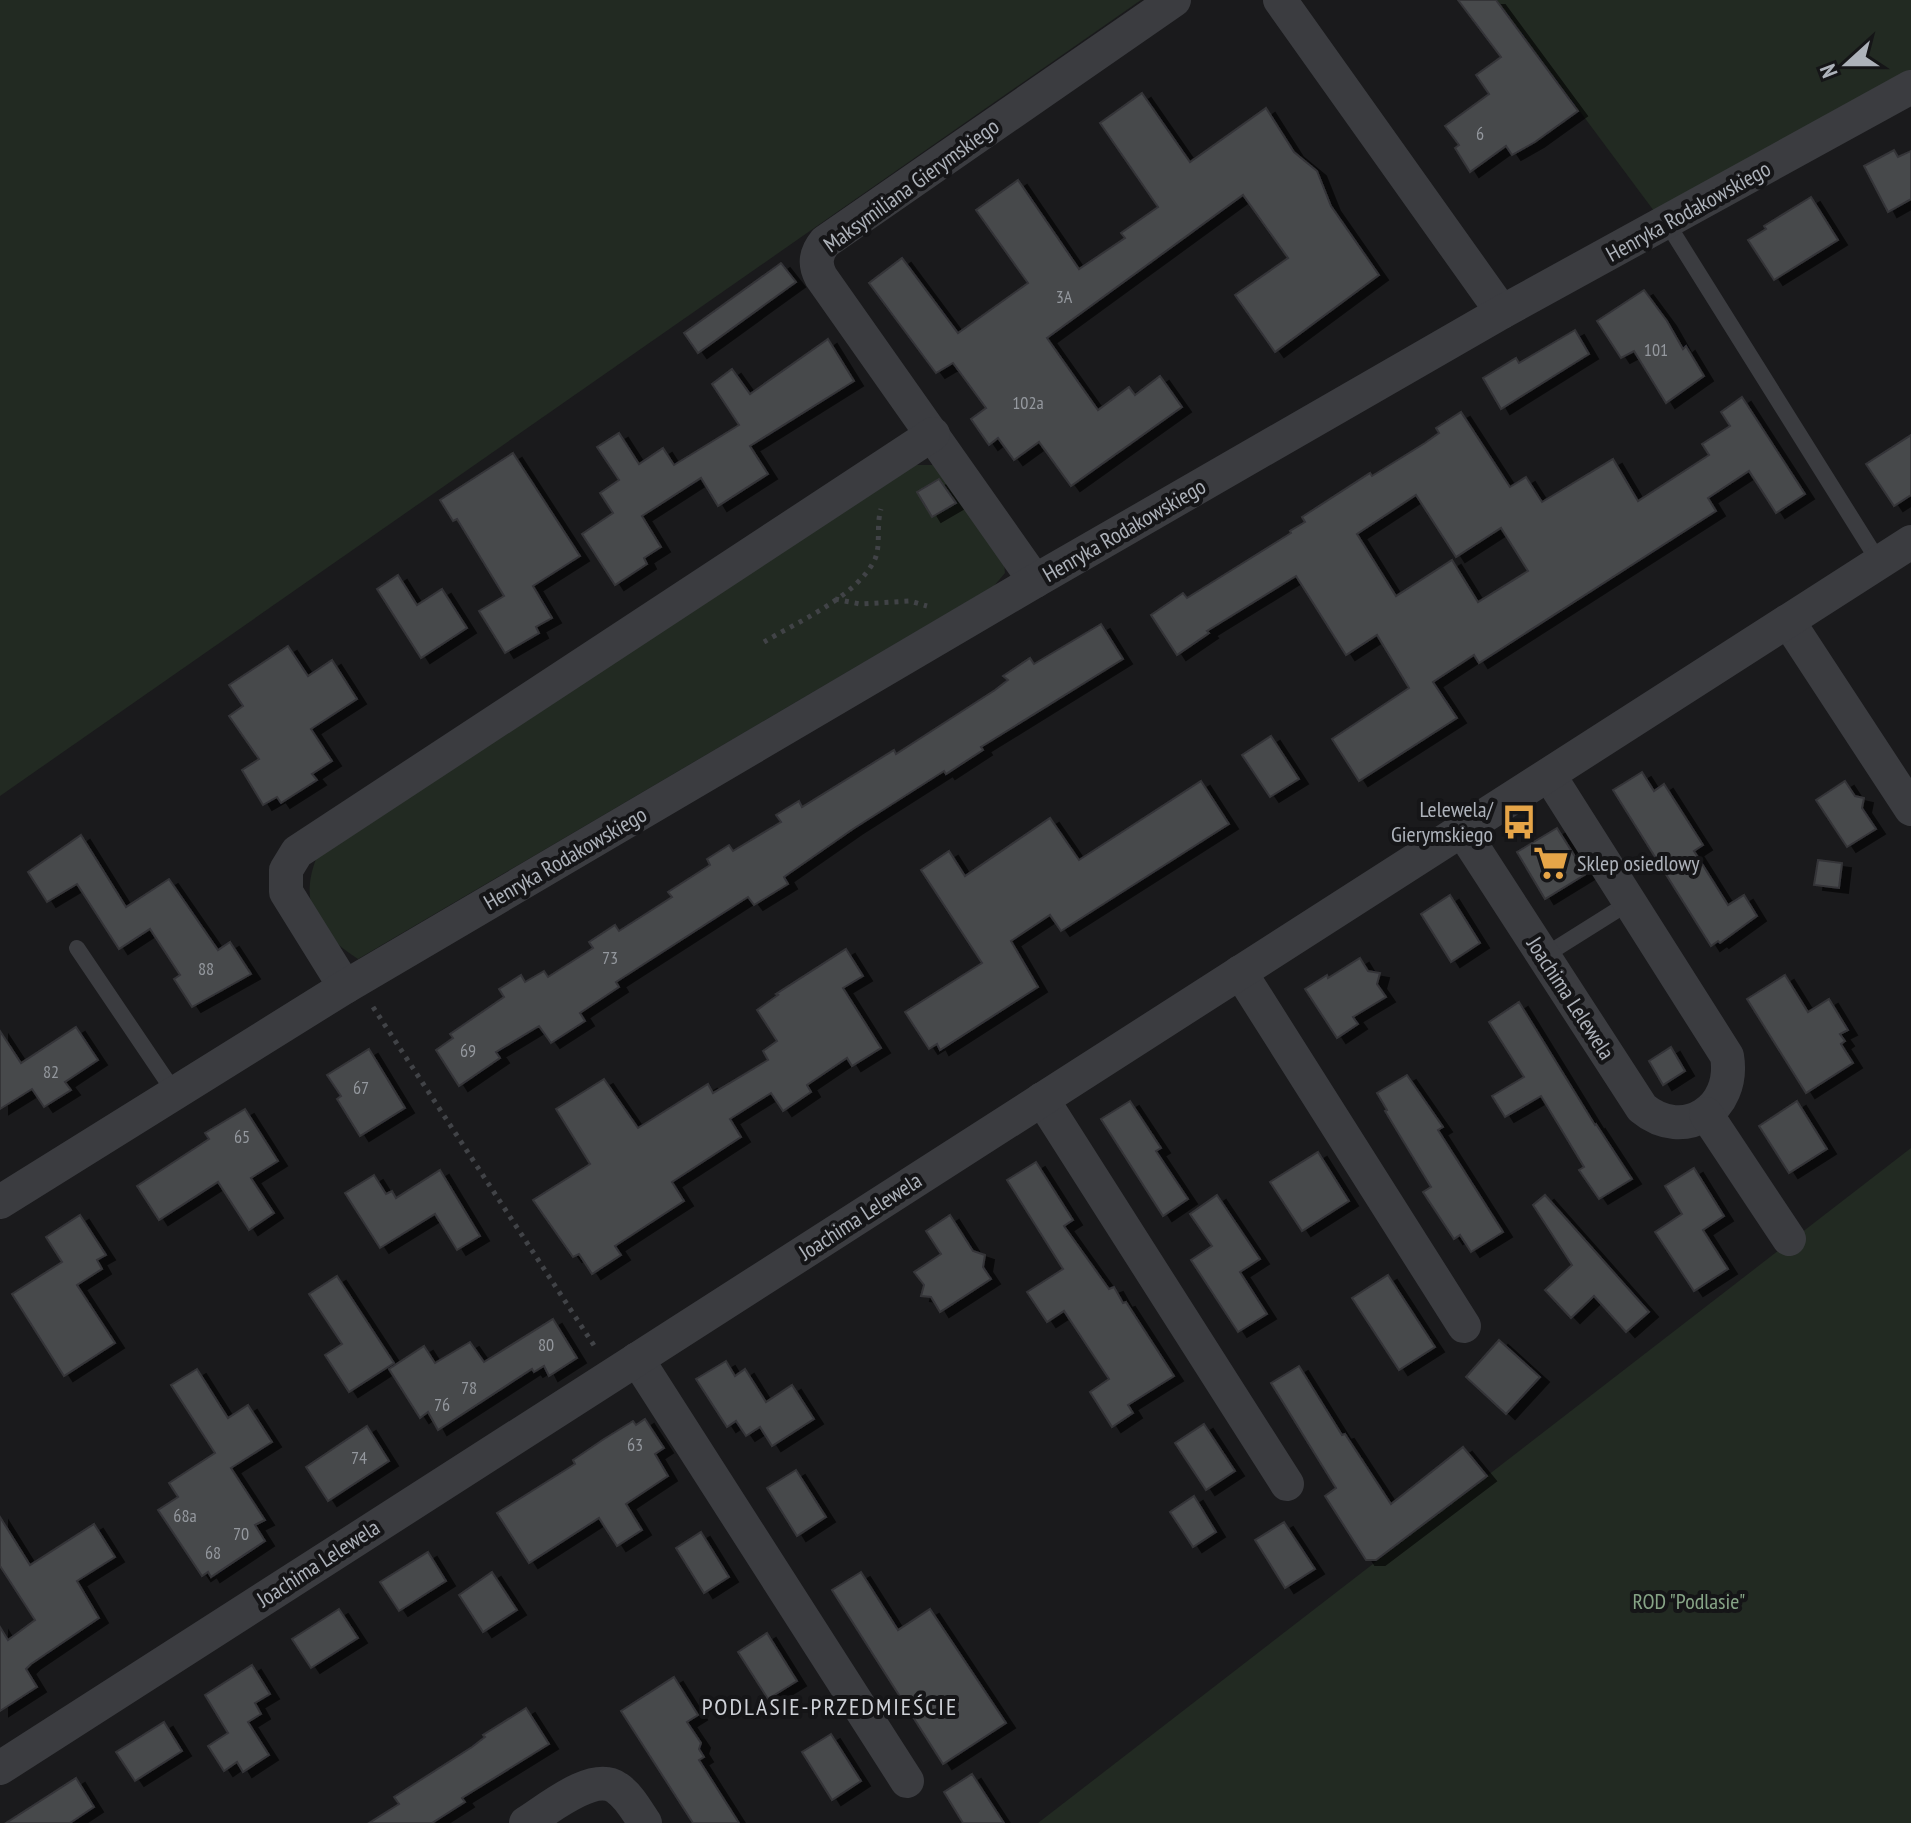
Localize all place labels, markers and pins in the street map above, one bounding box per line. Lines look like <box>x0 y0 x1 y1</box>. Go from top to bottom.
place label: Lelewela/ Gierymskiego <box>1391 795 1495 848</box>
bus stop icon: Lelewela/ Gierymskiego <box>1500 803 1538 841</box>
supermarket icon: Sklep osiedlowy <box>1532 844 1570 882</box>
place label: Sklep osiedlowy <box>1577 849 1700 877</box>

